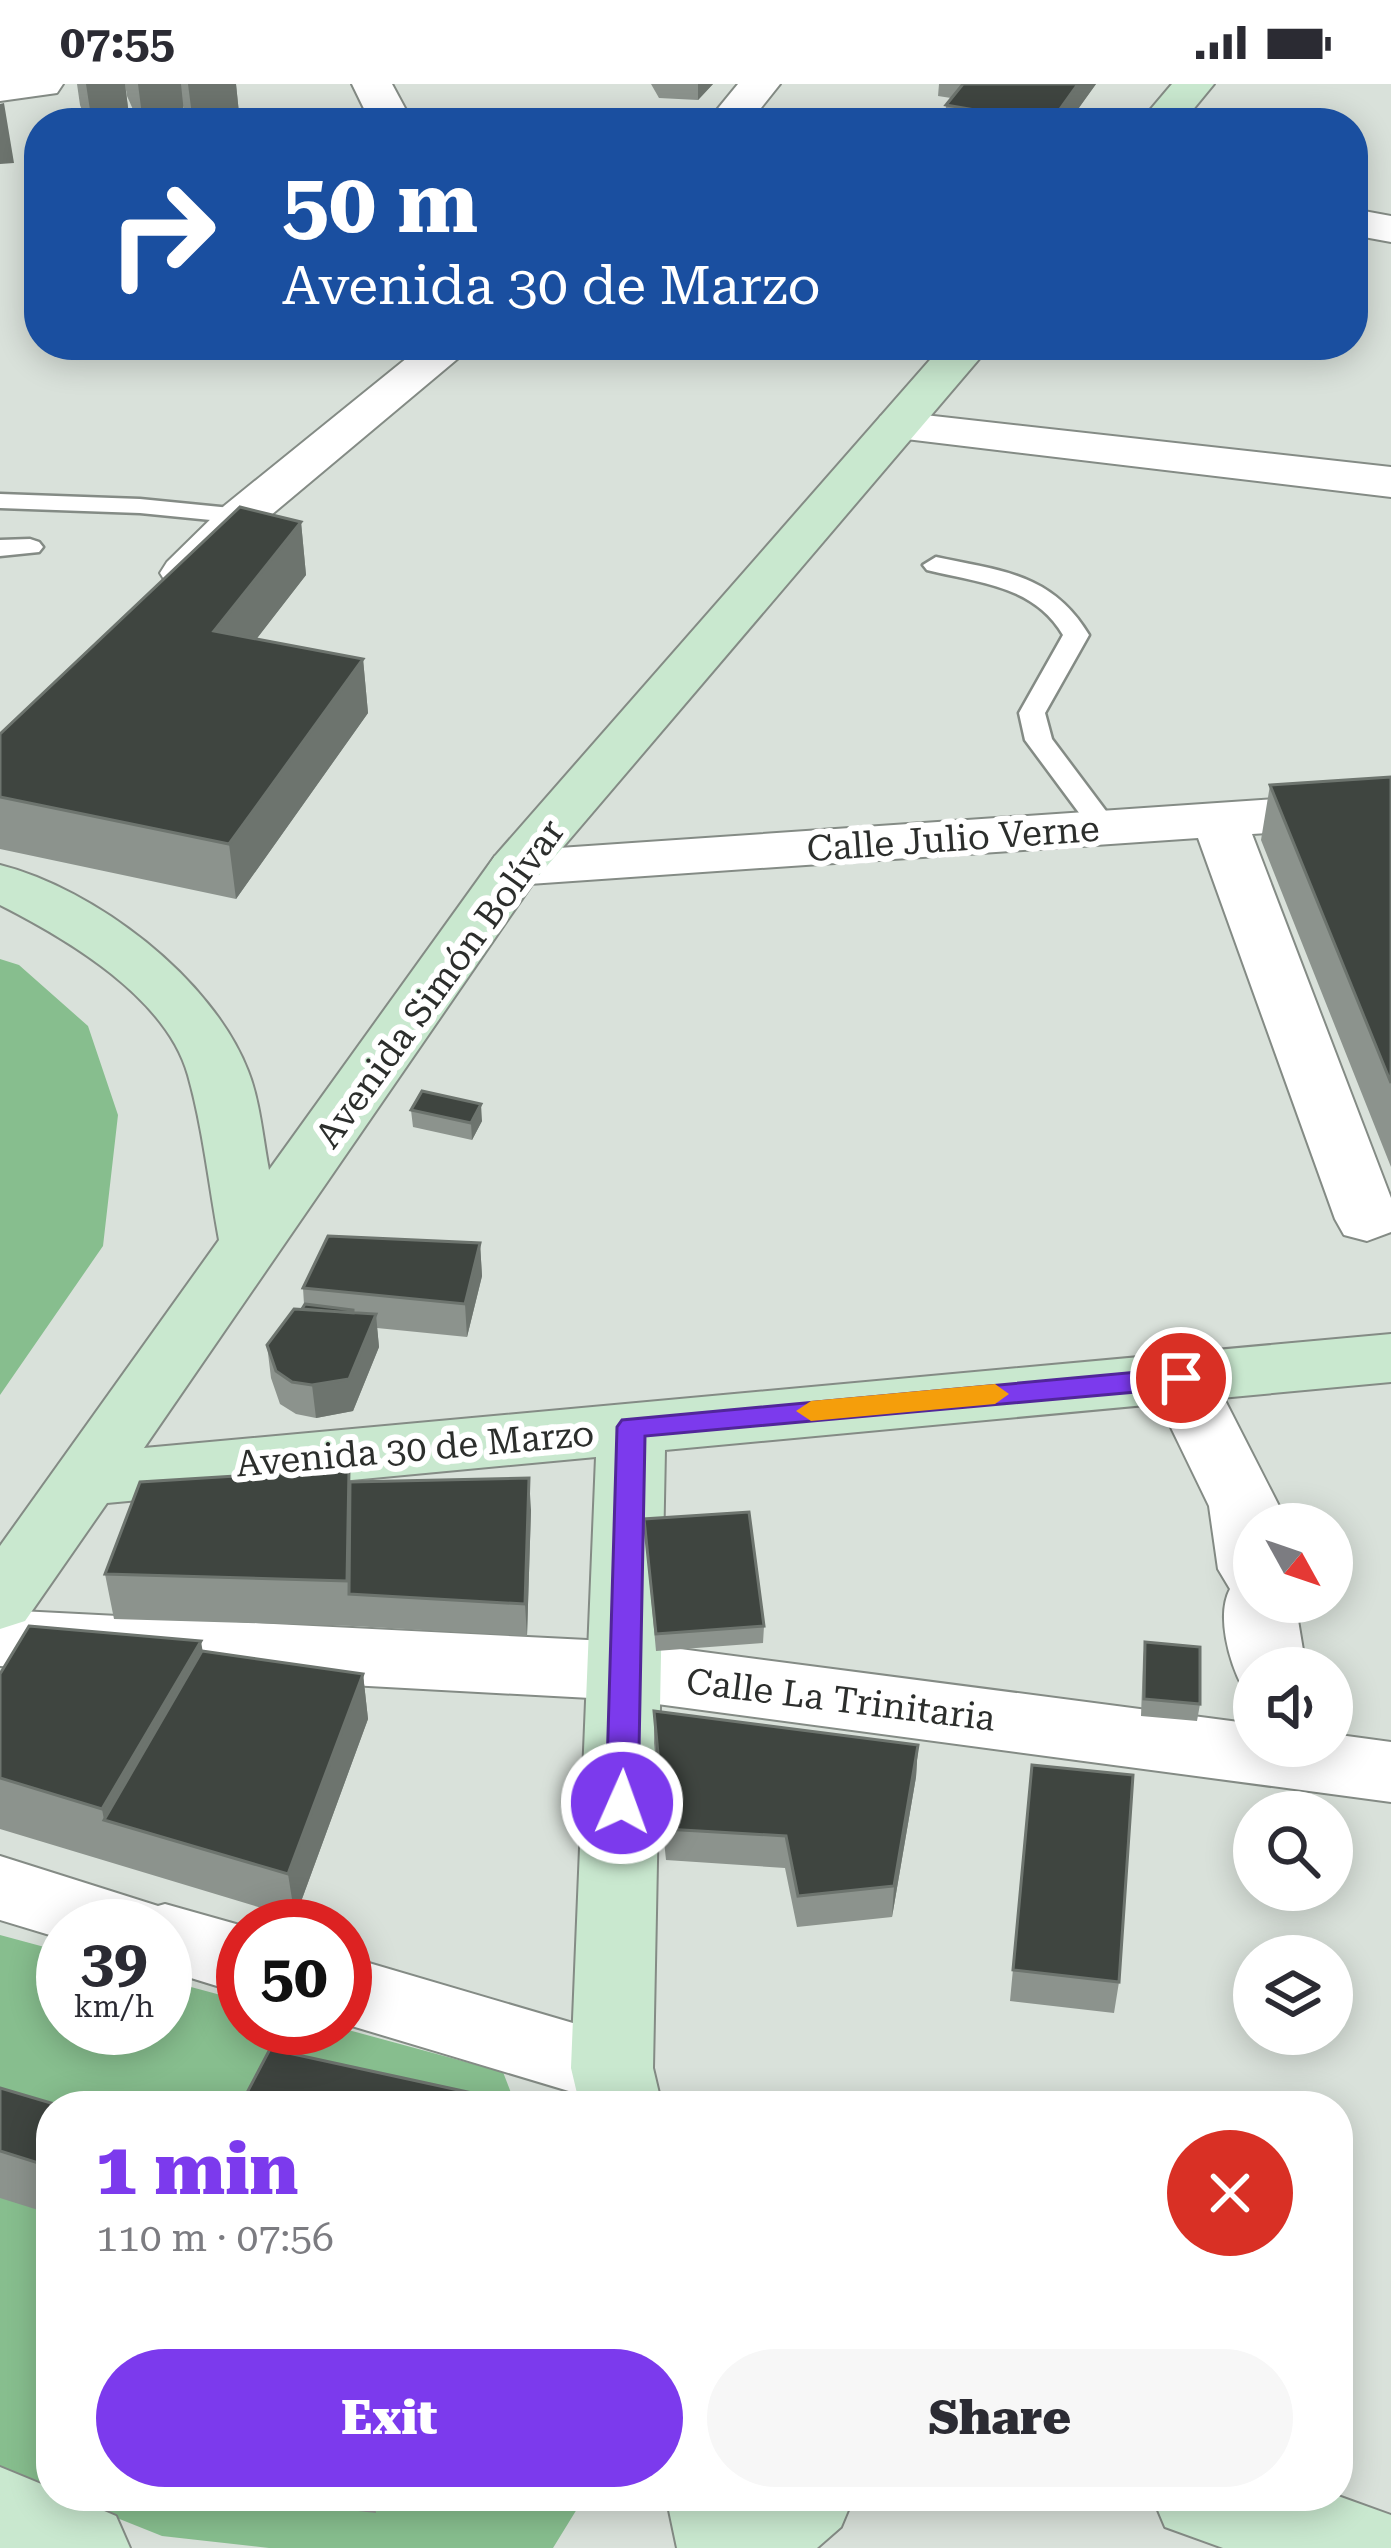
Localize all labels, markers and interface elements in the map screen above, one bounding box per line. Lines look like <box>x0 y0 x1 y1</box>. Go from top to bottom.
text: 07:55 <box>60 16 175 69</box>
text: 50 m <box>282 154 478 252</box>
icon: right <box>84 156 240 312</box>
text: Avenida 30 de Marzo <box>282 254 821 317</box>
street label: Calle Julio Verne <box>805 808 1101 870</box>
street label: Avenida Simón Bolívar <box>307 811 573 1156</box>
pin <box>1130 1327 1232 1429</box>
icon: arrive <box>1148 1345 1214 1411</box>
street label: Avenida 30 de Marzo <box>234 1412 596 1486</box>
north arrow <box>1233 1503 1353 1623</box>
map controls <box>1233 1503 1353 2055</box>
button: sound <box>1233 1647 1353 1767</box>
street label: Calle La Trinitaria <box>684 1660 998 1740</box>
position arrow <box>559 1740 685 1866</box>
button: search <box>1233 1791 1353 1911</box>
speed limit sign: 50 <box>216 1899 372 2055</box>
text: 39 <box>80 1926 148 1997</box>
button: layers <box>1233 1935 1353 2055</box>
text: km/h <box>74 1989 154 2024</box>
text: 1 min <box>96 2127 298 2212</box>
button: close <box>1167 2130 1293 2256</box>
text: 110 m · 07:56 <box>96 2215 334 2261</box>
button: Exit <box>96 2349 683 2487</box>
button: Share <box>707 2349 1293 2487</box>

